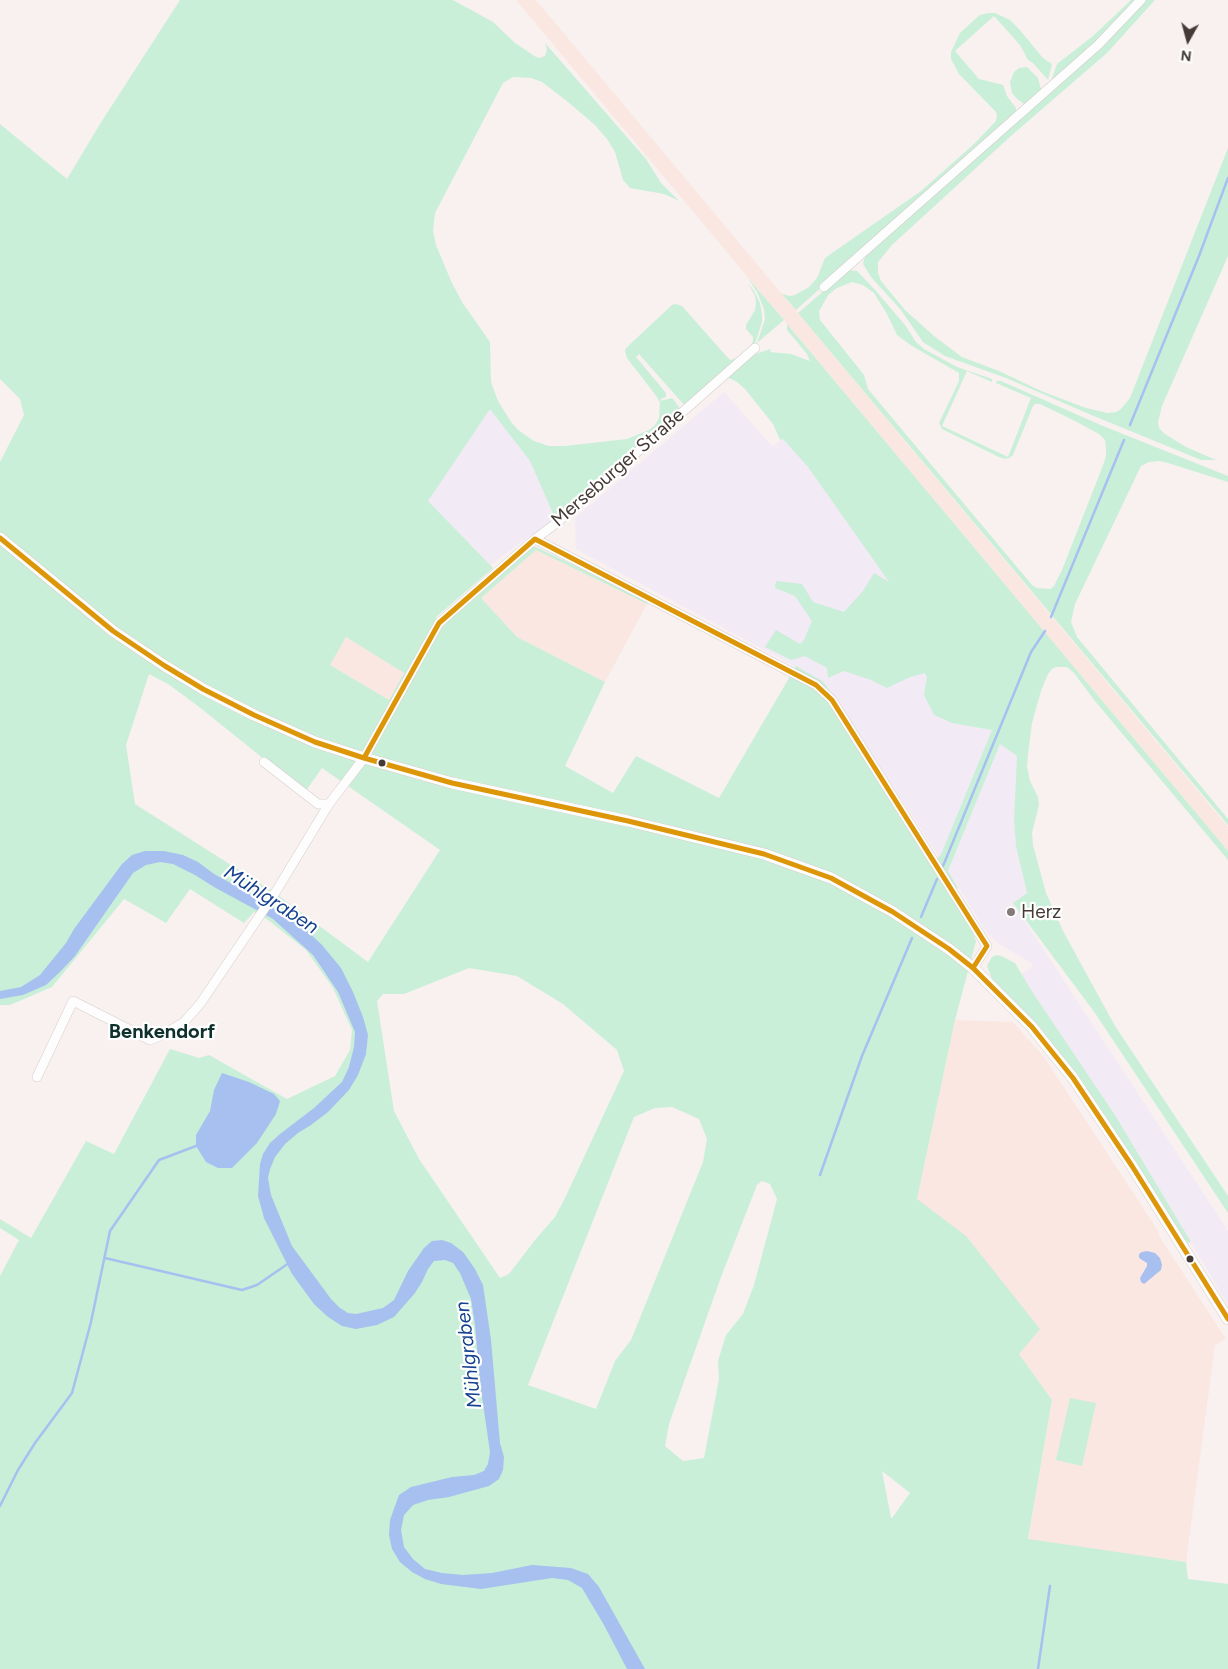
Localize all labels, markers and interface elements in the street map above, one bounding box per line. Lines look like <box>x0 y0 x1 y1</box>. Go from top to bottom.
north arrow <box>1163 15 1213 65</box>
text: N <box>1180 46 1193 64</box>
street label: Merseburger Straße <box>547 404 689 532</box>
unlabelled marker <box>377 758 387 768</box>
water label: Mühlgraben <box>219 861 323 939</box>
place label: Herz <box>1021 901 1061 923</box>
marker: Herz <box>1005 906 1017 918</box>
district label: Benkendorf <box>109 1020 215 1044</box>
unlabelled marker <box>1185 1254 1195 1264</box>
water label: Mühlgraben <box>451 1300 487 1410</box>

